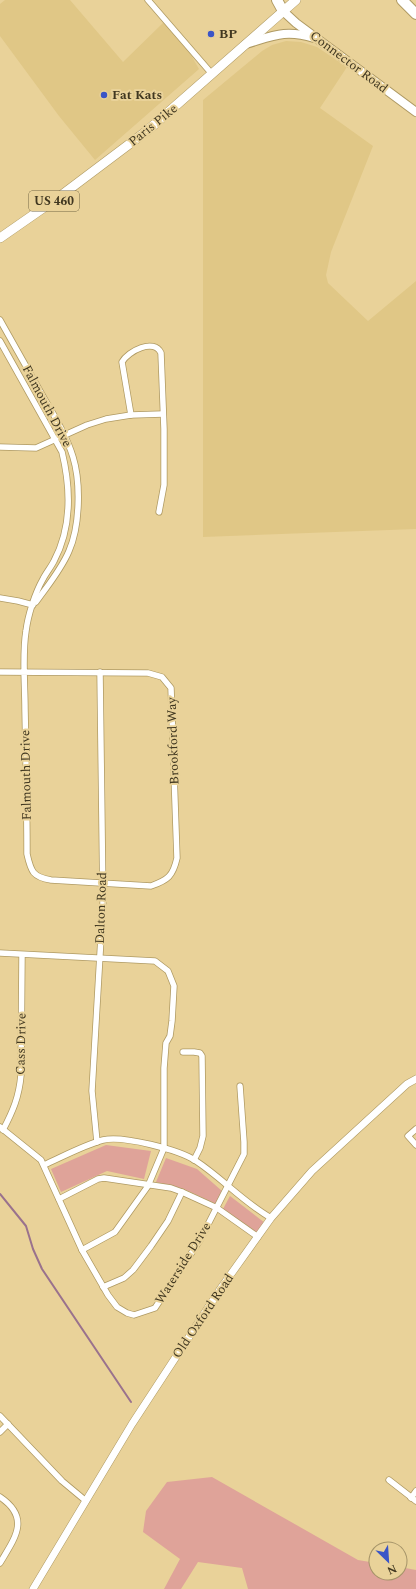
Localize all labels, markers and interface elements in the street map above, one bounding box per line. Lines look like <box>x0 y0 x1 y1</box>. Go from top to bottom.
place label: BP <box>219 24 237 44</box>
street label: Connector Road <box>306 26 392 98</box>
marker: BP <box>206 29 216 39</box>
place label: Fat Kats <box>112 85 162 105</box>
marker: Fat Kats <box>99 90 109 100</box>
street label: Paris Pike <box>124 99 182 151</box>
road number: US 460 <box>29 191 79 211</box>
street label: Falmouth Drive <box>17 361 77 451</box>
street label: Brookford Way <box>161 696 185 785</box>
street label: Falmouth Drive <box>15 730 37 820</box>
street label: Dalton Road <box>90 872 112 944</box>
street label: Cass Drive <box>10 1013 32 1075</box>
street label: Waterside Drive <box>150 1218 216 1308</box>
street label: Old Oxford Road <box>167 1270 239 1362</box>
north arrow <box>368 1541 408 1581</box>
text: N <box>384 1560 400 1579</box>

